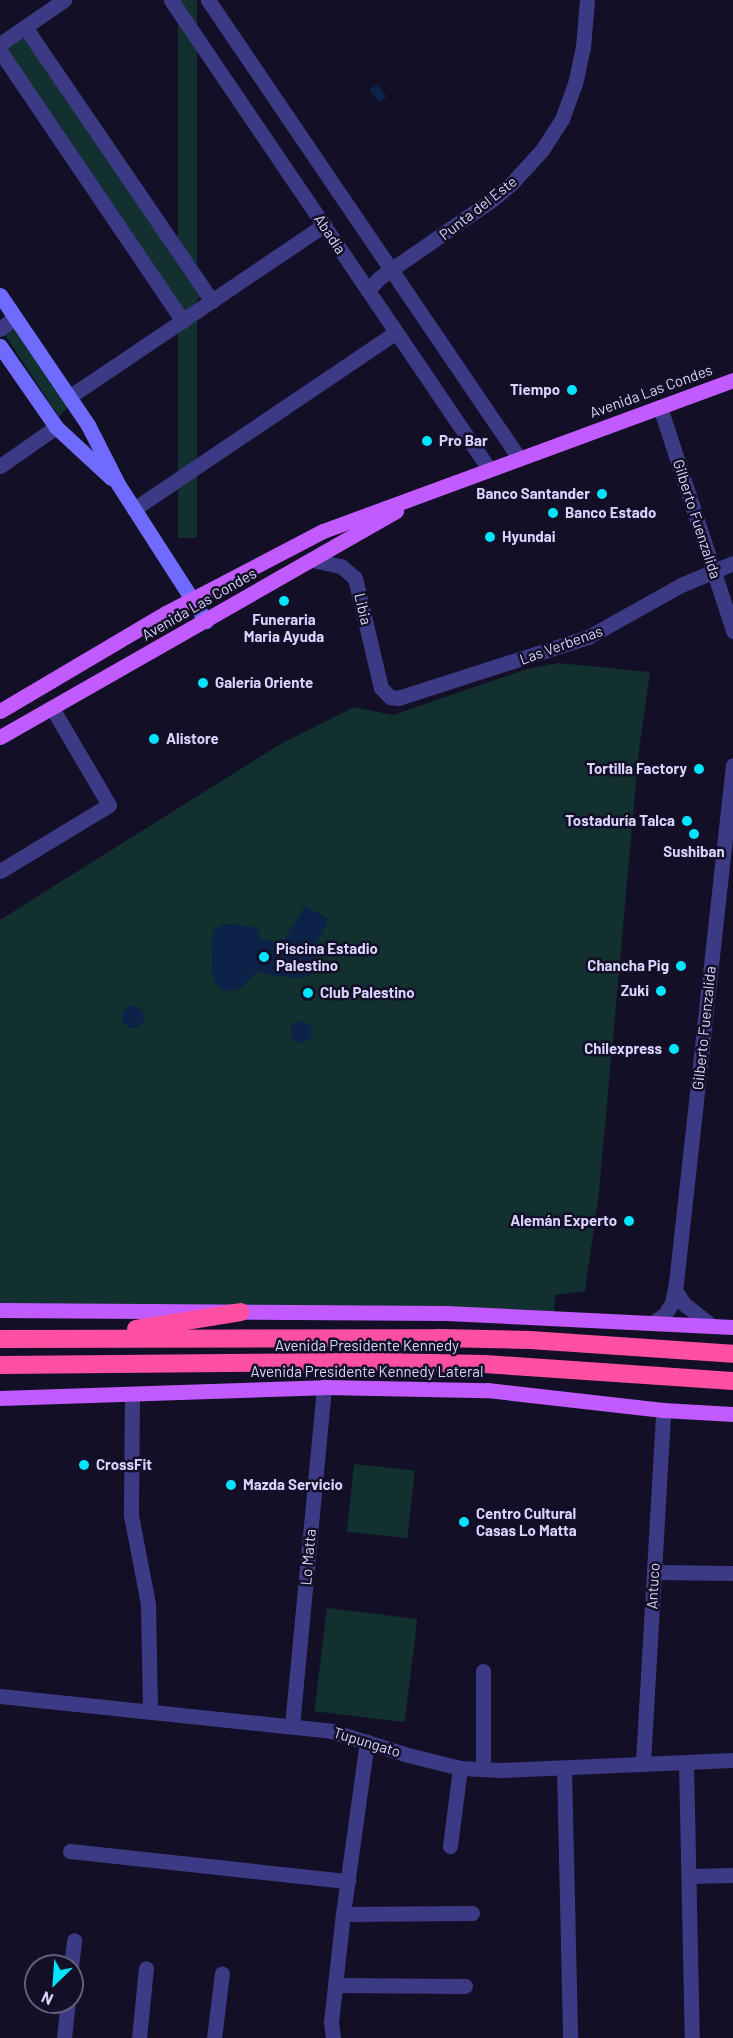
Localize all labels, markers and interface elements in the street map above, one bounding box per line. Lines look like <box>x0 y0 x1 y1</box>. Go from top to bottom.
street label: Punta del Este <box>436 172 520 244</box>
street label: Abadía <box>310 211 350 257</box>
street label: Avenida Las Condes <box>587 360 715 422</box>
place label: Tiempo <box>510 381 560 399</box>
marker: Tiempo <box>565 383 579 397</box>
place label: Pro Bar <box>439 432 488 450</box>
marker: Pro Bar <box>420 434 434 448</box>
street label: Gilberto Fuenzalida <box>669 457 725 581</box>
place label: Banco Santander <box>476 485 590 503</box>
marker: Banco Santander <box>595 487 609 501</box>
place label: Banco Estado <box>565 504 656 522</box>
marker: Banco Estado <box>546 506 560 520</box>
place label: Hyundai <box>502 528 556 546</box>
marker: Hyundai <box>483 530 497 544</box>
street label: Avenida Las Condes <box>139 564 259 644</box>
street label: Libia <box>351 591 375 627</box>
marker: Funeraria Maria Ayuda <box>277 594 291 608</box>
place label: Funeraria Maria Ayuda <box>244 610 324 645</box>
street label: Las Verbenas <box>517 622 605 668</box>
place label: Galería Oriente <box>215 674 313 692</box>
marker: Galería Oriente <box>196 676 210 690</box>
place label: Alistore <box>166 730 219 748</box>
marker: Alistore <box>147 732 161 746</box>
place label: Tortilla Factory <box>586 760 687 778</box>
marker: Tortilla Factory <box>692 762 706 776</box>
place label: Tostaduría Talca <box>565 812 675 830</box>
marker: Tostaduría Talca <box>680 814 694 828</box>
marker: Sushiban <box>687 827 701 841</box>
place label: Sushiban <box>663 843 725 861</box>
place label: Piscina Estadio Palestino <box>276 939 378 974</box>
marker: Piscina Estadio Palestino <box>257 950 271 964</box>
place label: Chancha Pig <box>587 957 669 975</box>
marker: Chancha Pig <box>674 959 688 973</box>
street label: Gilberto Fuenzalida <box>689 965 719 1091</box>
place label: Zuki <box>621 982 649 1000</box>
place label: Club Palestino <box>320 984 415 1002</box>
marker: Zuki <box>654 984 668 998</box>
marker: Club Palestino <box>301 986 315 1000</box>
place label: Chilexpress <box>584 1040 662 1058</box>
marker: Chilexpress <box>667 1042 681 1056</box>
place label: Alemán Experto <box>510 1212 617 1230</box>
marker: Alemán Experto <box>622 1214 636 1228</box>
street label: Avenida Presidente Kennedy <box>275 1337 459 1355</box>
street label: Avenida Presidente Kennedy Lateral <box>251 1363 483 1381</box>
place label: CrossFit <box>96 1456 152 1474</box>
marker: CrossFit <box>77 1458 91 1472</box>
place label: Mazda Servicio <box>243 1476 343 1494</box>
marker: Mazda Servicio <box>224 1478 238 1492</box>
place label: Centro Cultural Casas Lo Matta <box>476 1504 577 1539</box>
marker: Centro Cultural Casas Lo Matta <box>457 1515 471 1529</box>
street label: Lo Matta <box>297 1528 319 1586</box>
street label: Antuco <box>643 1562 663 1610</box>
street label: Tupungato <box>331 1723 403 1761</box>
north arrow <box>24 1954 84 2014</box>
text: N <box>38 1988 56 2010</box>

